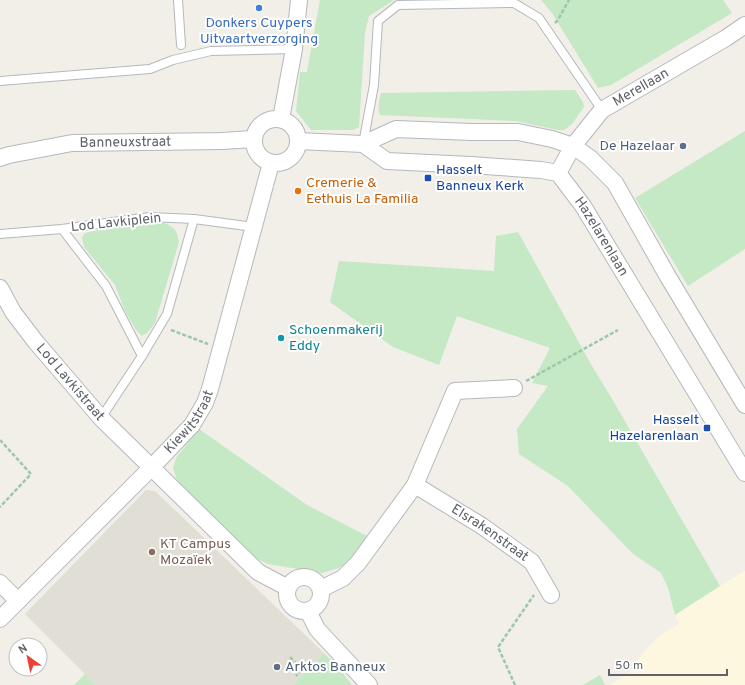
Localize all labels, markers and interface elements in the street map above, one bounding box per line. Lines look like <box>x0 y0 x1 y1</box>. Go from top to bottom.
marker: Donkers Cuypers Uitvaartverzorging <box>254 3 264 13</box>
place label: Donkers Cuypers Uitvaartverzorging <box>200 15 318 48</box>
street label: Merellaan <box>610 65 672 110</box>
street label: Banneuxstraat <box>79 133 171 151</box>
place label: De Hazelaar <box>599 138 676 155</box>
marker: De Hazelaar <box>678 141 688 151</box>
place label: Hasselt Banneux Kerk <box>436 162 524 195</box>
marker: Hasselt Banneux Kerk <box>423 173 433 183</box>
place label: Cremerie & Eethuis La Familia <box>306 175 418 208</box>
marker: Cremerie & Eethuis La Familia <box>293 186 303 196</box>
street label: Hazelarenlaan <box>571 194 632 279</box>
street label: Lod Lavkiplein <box>70 210 162 236</box>
place label: Schoenmakerij Eddy <box>289 322 383 355</box>
marker: Schoenmakerij Eddy <box>276 333 286 343</box>
street label: Lod Lavkistraat <box>32 340 108 424</box>
street label: Kiewitstraat <box>161 388 217 457</box>
place label: Hasselt Hazelarenlaan <box>609 412 699 445</box>
marker: Hasselt Hazelarenlaan <box>702 423 712 433</box>
street label: Elsrakenstraat <box>448 501 532 565</box>
place label: KT Campus Mozaïek <box>160 536 231 569</box>
marker: KT Campus Mozaïek <box>147 547 157 557</box>
north arrow <box>8 637 48 677</box>
text: N <box>16 641 30 657</box>
scale bar <box>609 651 727 677</box>
text: 50 m <box>615 658 643 674</box>
place label: Arktos Banneux <box>285 659 386 676</box>
marker: Arktos Banneux <box>272 662 282 672</box>

